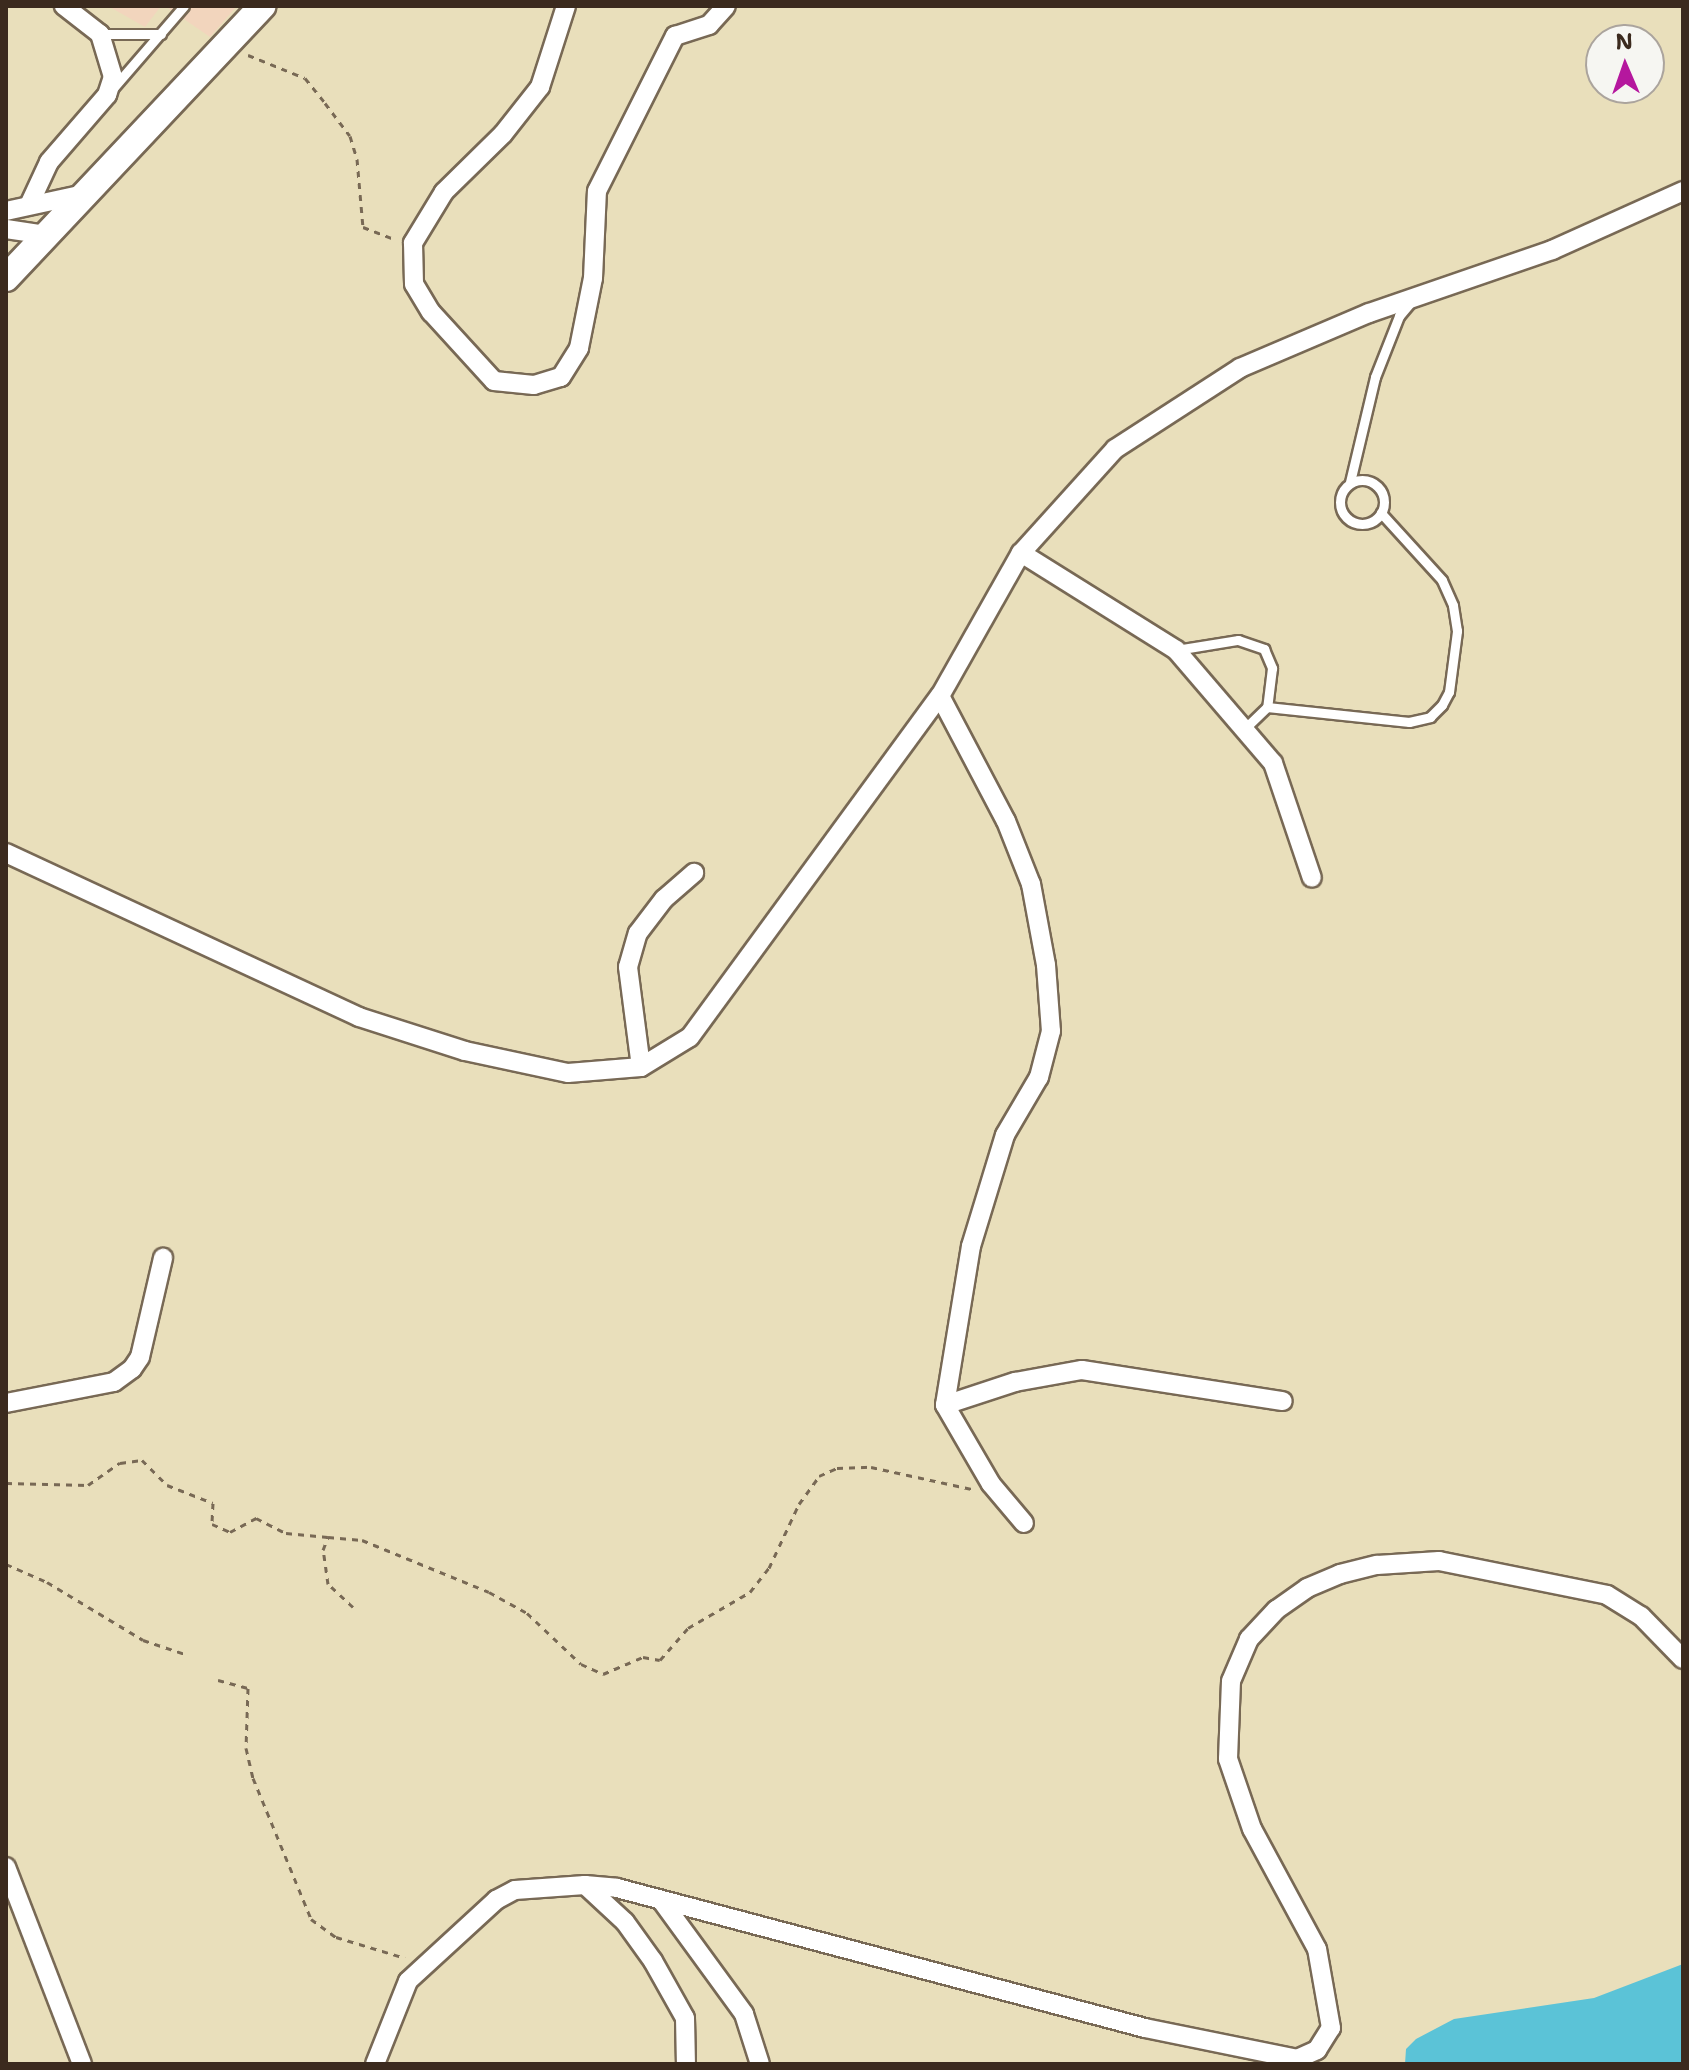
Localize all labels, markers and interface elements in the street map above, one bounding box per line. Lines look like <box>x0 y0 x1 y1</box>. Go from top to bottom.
north arrow <box>1585 24 1665 104</box>
text: N <box>1615 27 1633 56</box>

